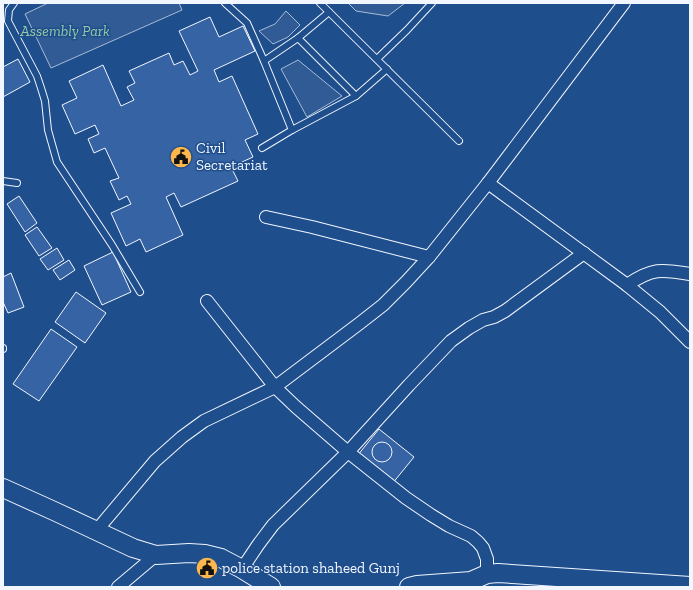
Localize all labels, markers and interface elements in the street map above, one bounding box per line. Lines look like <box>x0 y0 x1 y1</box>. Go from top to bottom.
park label: Assembly Park <box>19 22 110 40</box>
place label: Civil Secretariat <box>196 139 268 174</box>
public building icon: Civil Secretariat <box>168 144 194 170</box>
public building icon: police station shaheed Gunj <box>194 555 220 581</box>
place label: police station shaheed Gunj <box>222 559 400 577</box>

